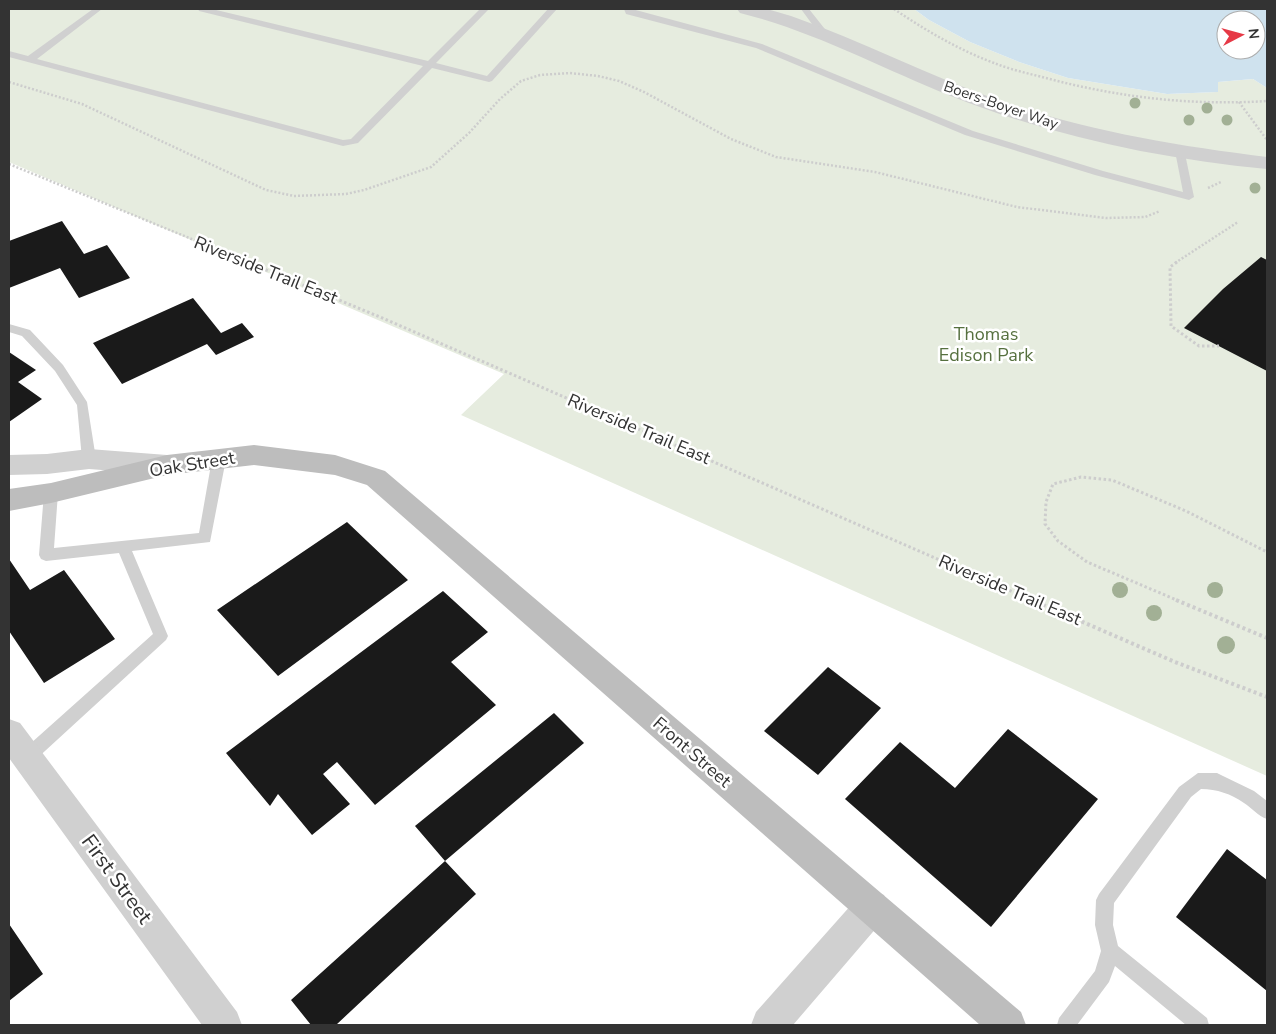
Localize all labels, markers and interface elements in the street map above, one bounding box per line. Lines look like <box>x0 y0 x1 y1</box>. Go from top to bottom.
north arrow <box>1216 10 1266 60</box>
text: N <box>1243 27 1263 40</box>
street label: Boers-Boyer Way <box>941 76 1061 134</box>
street label: Riverside Trail East <box>191 230 342 310</box>
park label: Thomas Edison Park <box>939 322 1034 367</box>
street label: Riverside Trail East <box>564 388 715 470</box>
street label: Oak Street <box>148 445 237 483</box>
street label: Riverside Trail East <box>935 549 1086 631</box>
street label: Front Street <box>648 711 737 793</box>
street label: First Street <box>75 829 159 930</box>

